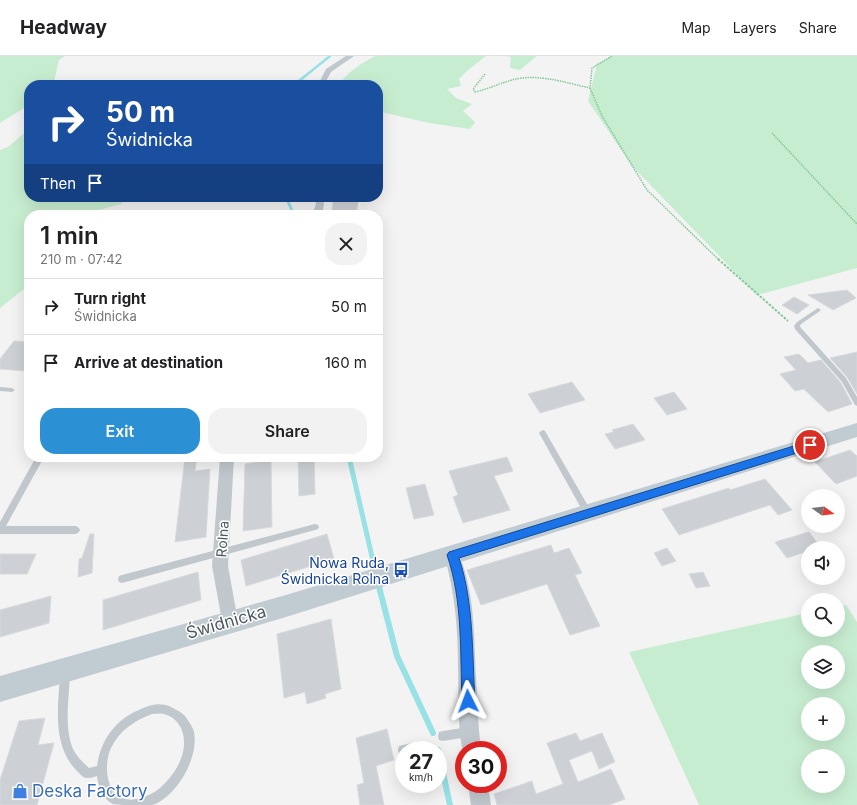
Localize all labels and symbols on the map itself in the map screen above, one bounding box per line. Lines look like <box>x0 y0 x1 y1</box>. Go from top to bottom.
pin <box>793 428 827 462</box>
north arrow <box>801 489 845 533</box>
street label: Rolna <box>212 520 232 558</box>
place label: Nowa Ruda, Świdnicka Rolna <box>281 554 389 587</box>
bus stop icon: Nowa Ruda, Świdnicka Rolna <box>392 561 410 579</box>
street label: Świdnicka <box>184 600 268 643</box>
position arrow <box>447 680 489 722</box>
speed limit sign: 30 <box>455 741 507 793</box>
place label: Deska Factory <box>32 781 148 801</box>
shop icon: Deska Factory <box>11 782 29 800</box>

